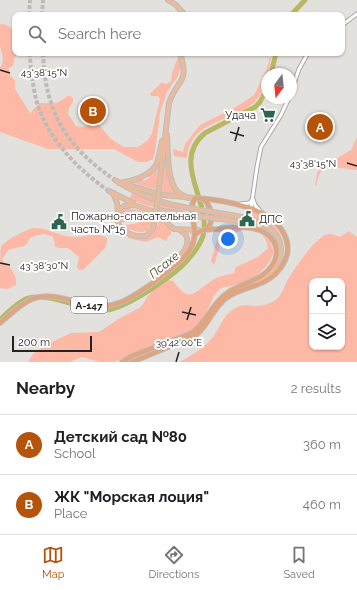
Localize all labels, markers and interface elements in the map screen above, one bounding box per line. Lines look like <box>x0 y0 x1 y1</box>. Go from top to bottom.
search box <box>12 12 345 56</box>
icon: search <box>26 23 48 45</box>
text: Search here <box>58 25 141 43</box>
text: 43°38'15"N <box>21 67 67 78</box>
north arrow <box>261 68 297 104</box>
pin: B <box>80 96 106 126</box>
supermarket icon: Удача <box>259 106 277 124</box>
place label: Удача <box>225 109 256 122</box>
pin: A <box>307 112 333 142</box>
text: 43°38'15"N <box>290 158 336 169</box>
place label: Пожарно-спасательная часть №15 <box>71 210 196 236</box>
public building icon: ДПС <box>238 210 256 228</box>
public building icon: Пожарно-спасательная часть №15 <box>50 213 68 231</box>
place label: ДПС <box>259 213 283 226</box>
your location <box>218 229 238 249</box>
water label: Псахе <box>146 248 182 281</box>
text: 43°38'30"N <box>20 260 68 271</box>
map controls <box>309 278 345 350</box>
button: locate <box>309 278 345 314</box>
road number: А-147 <box>71 297 107 313</box>
button: layers <box>309 314 345 350</box>
scale bar <box>12 334 92 353</box>
text: 200 m <box>18 336 50 349</box>
text: 39°42'00"E <box>156 337 202 348</box>
text: Nearby <box>16 378 75 398</box>
text: 2 results <box>291 381 341 396</box>
text: Детский сад №80 <box>54 428 187 446</box>
text: A <box>25 437 33 452</box>
text: 360 m <box>303 437 341 452</box>
text: School <box>54 446 96 461</box>
text: ЖК "Морская лоция" <box>54 488 209 506</box>
text: B <box>25 497 33 512</box>
text: 460 m <box>303 497 341 512</box>
text: Place <box>54 506 87 521</box>
tab: Map <box>42 544 64 581</box>
tab: Directions <box>149 544 199 581</box>
tab: Saved <box>283 544 315 581</box>

